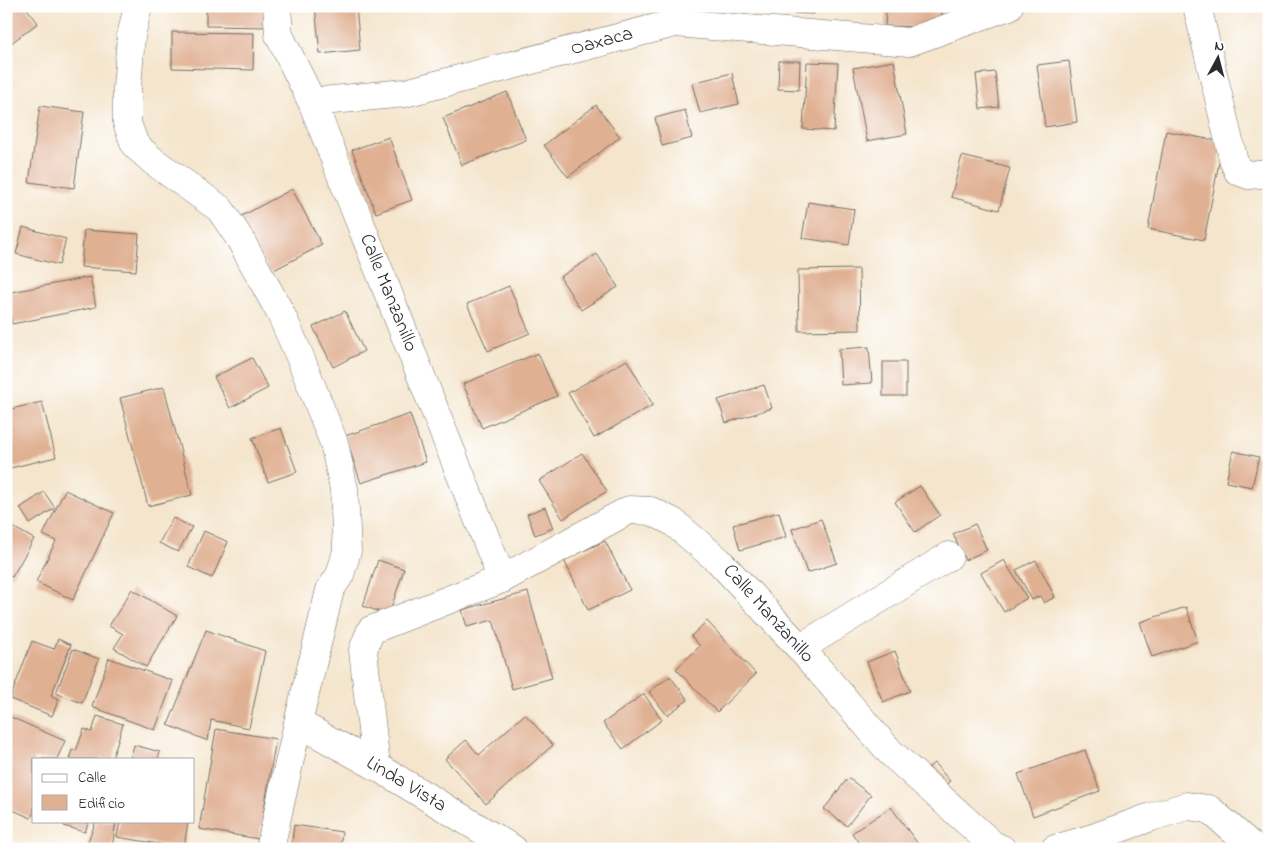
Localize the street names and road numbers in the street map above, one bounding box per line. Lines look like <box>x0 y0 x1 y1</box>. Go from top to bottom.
street label: Oaxaca <box>568 20 636 64</box>
street label: Calle Manzanillo <box>351 230 425 356</box>
street label: Calle Manzanillo <box>715 558 821 670</box>
street label: Linda Vista <box>360 749 452 821</box>

